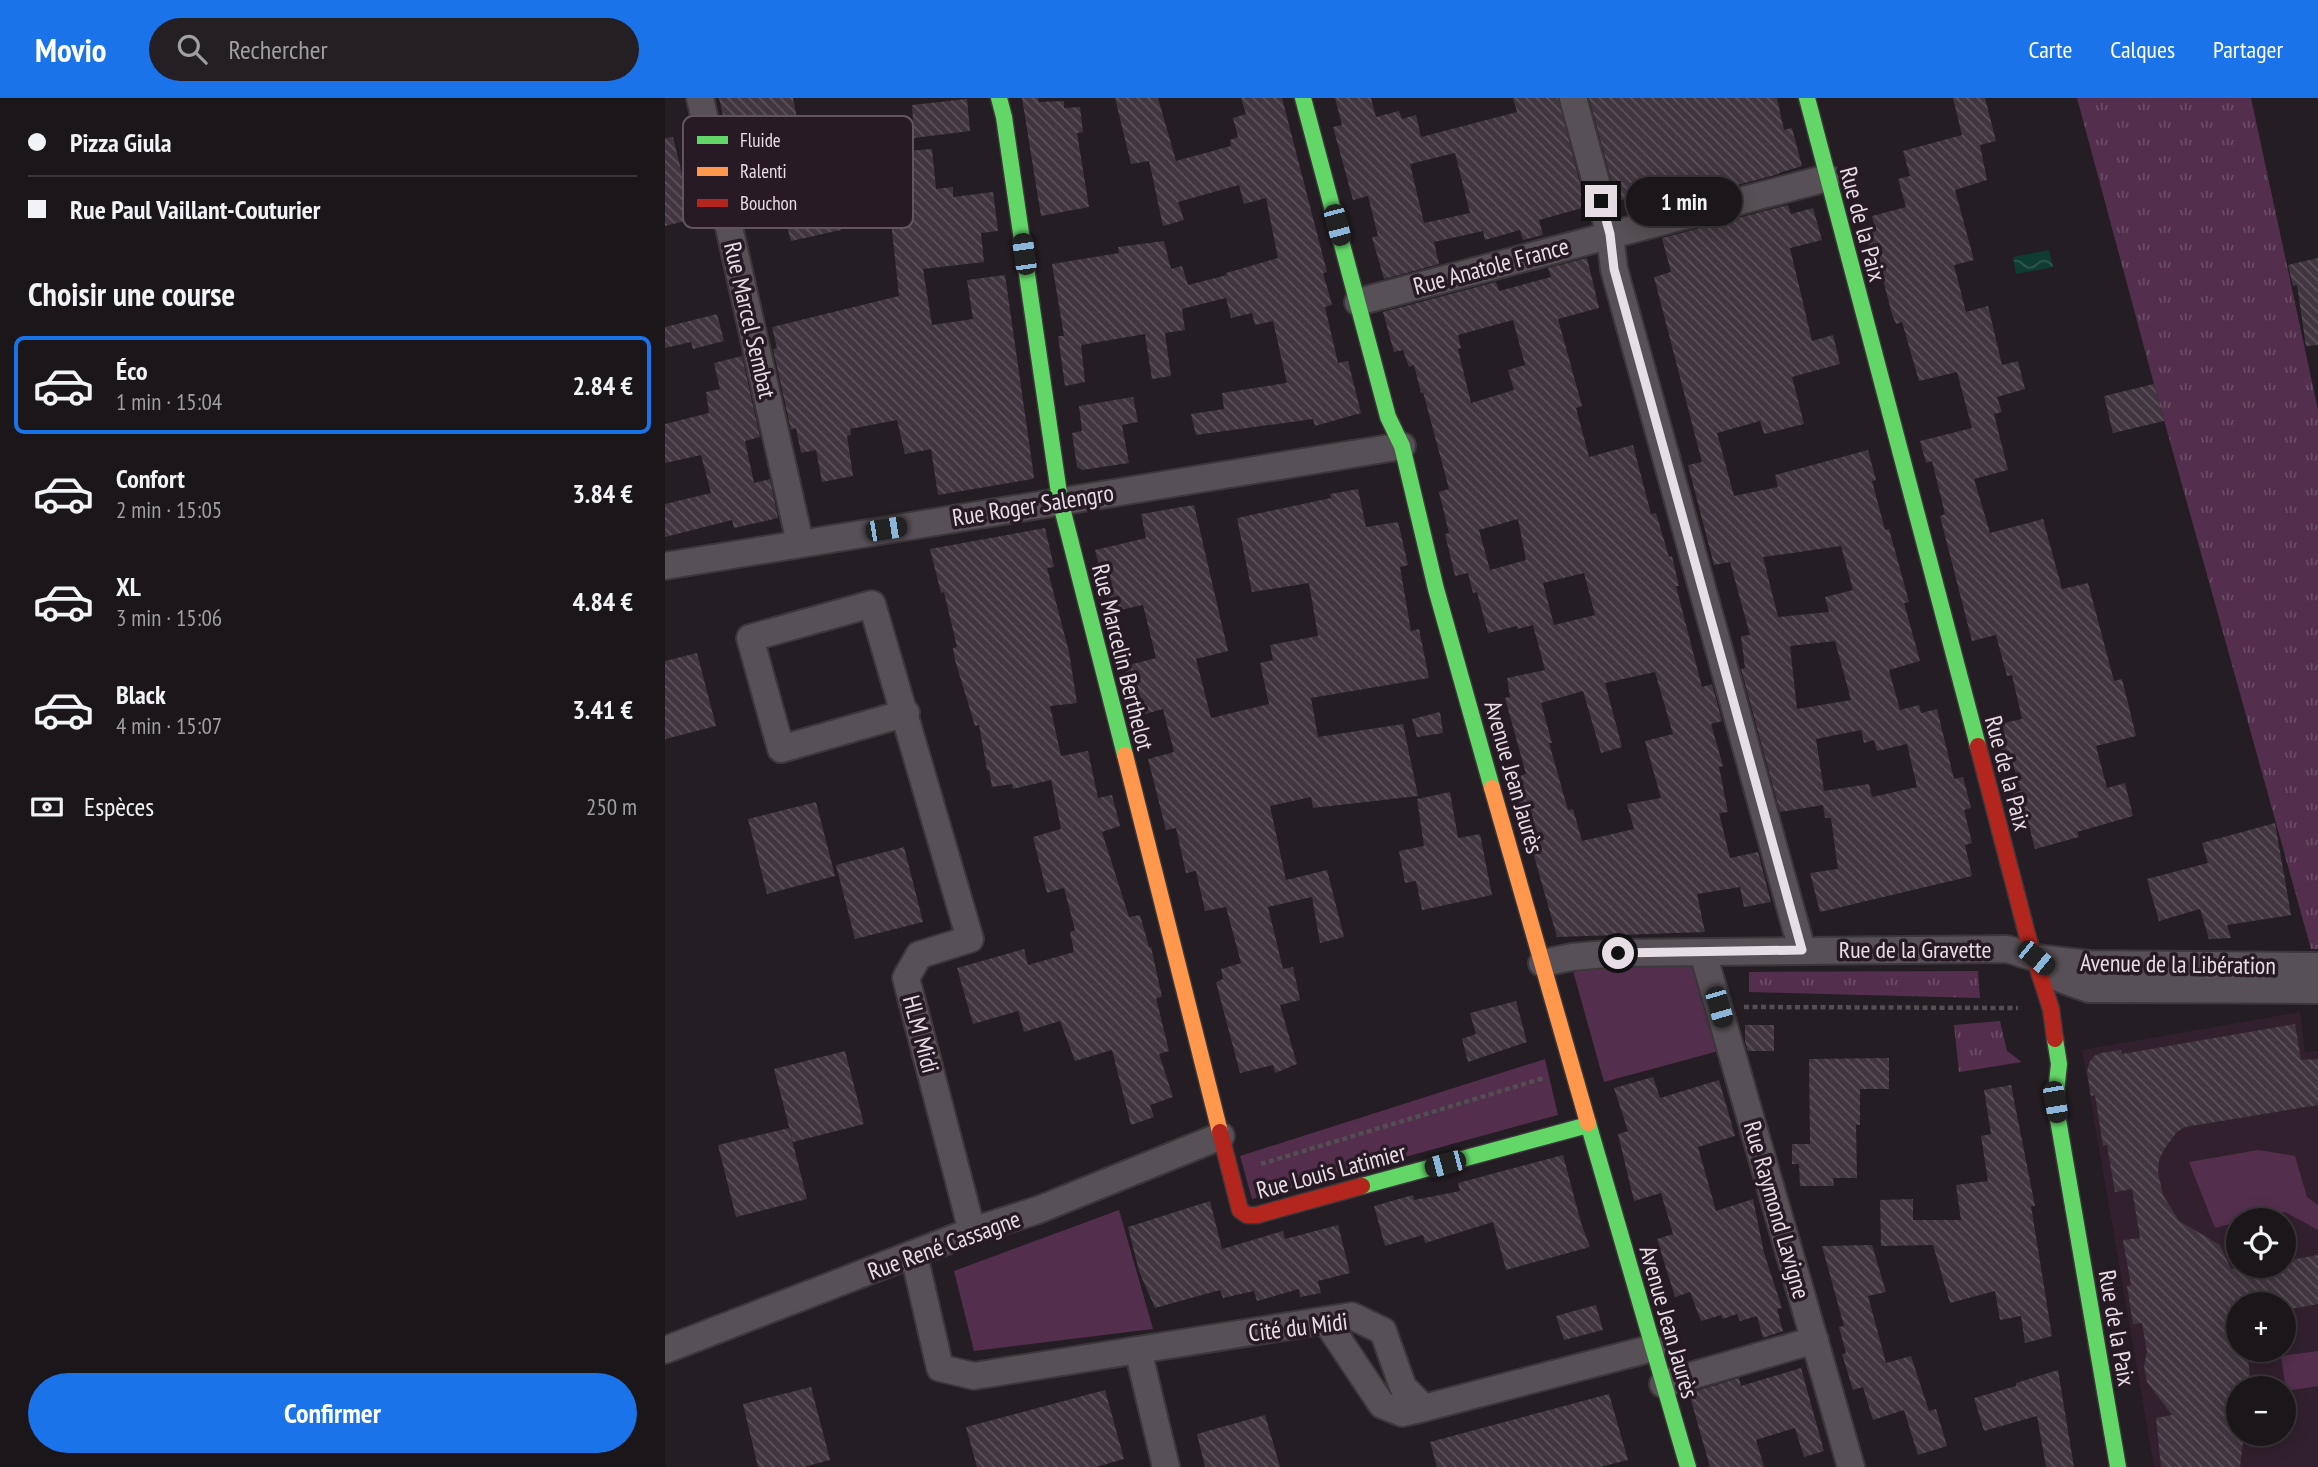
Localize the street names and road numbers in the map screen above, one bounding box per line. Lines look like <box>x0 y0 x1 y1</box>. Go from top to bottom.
street label: Rue de la Paix <box>1833 163 1893 285</box>
street label: Rue Anatole France <box>1410 230 1572 302</box>
street label: Rue Marcel Sembat <box>717 239 783 402</box>
street label: Rue Roger Salengro <box>950 477 1116 533</box>
street label: Rue Marcelin Berthelot <box>1085 561 1161 754</box>
street label: Avenue Jean Jaurès <box>1477 697 1551 857</box>
street label: Rue de la Paix <box>1978 712 2038 834</box>
street label: Rue de la Gravette <box>1839 934 1991 965</box>
street label: Avenue de la Libération <box>2080 947 2276 981</box>
street label: HLM Midi <box>896 992 946 1076</box>
street label: Rue Raymond Lavigne <box>1737 1117 1817 1303</box>
street label: Rue Louis Latimier <box>1253 1136 1409 1206</box>
street label: Rue René Cassagne <box>864 1203 1024 1287</box>
street label: Avenue Jean Jaurès <box>1632 1242 1706 1402</box>
street label: Rue de la Paix <box>2092 1267 2142 1389</box>
street label: Cité du Midi <box>1247 1306 1349 1348</box>

